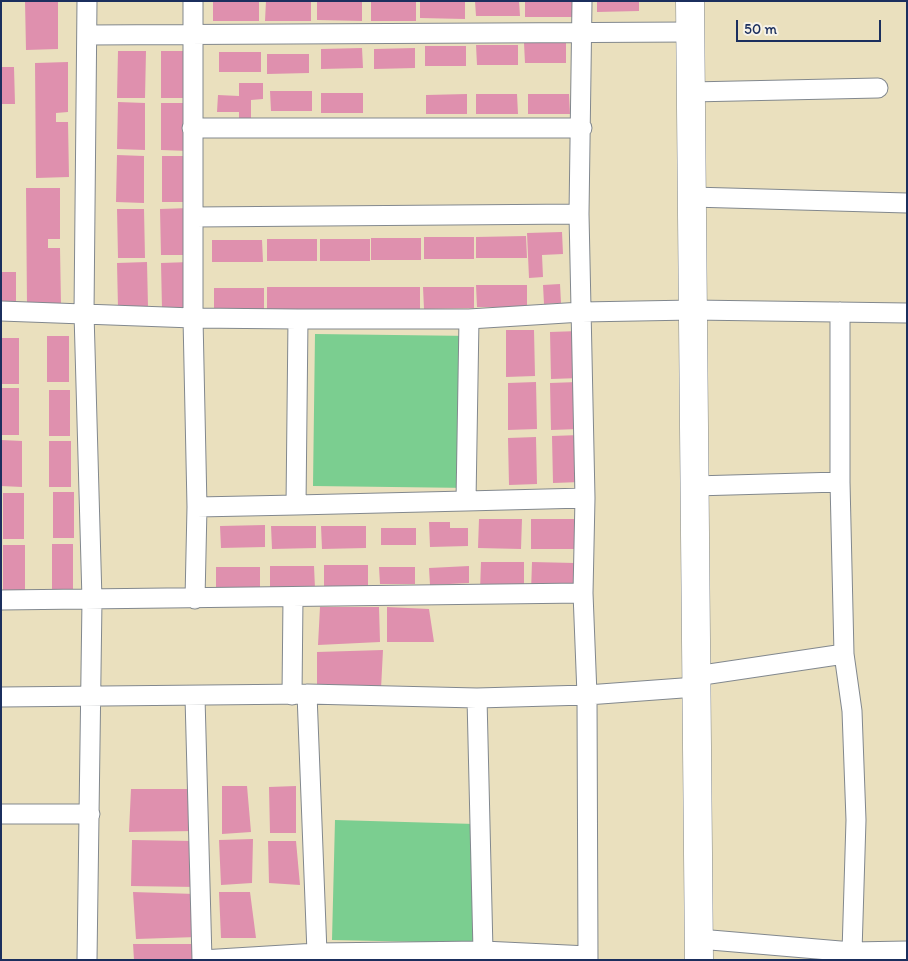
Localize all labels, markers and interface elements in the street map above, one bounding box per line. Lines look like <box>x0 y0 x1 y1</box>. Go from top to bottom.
scale bar <box>738 10 883 42</box>
text: 50 m <box>744 20 777 38</box>

